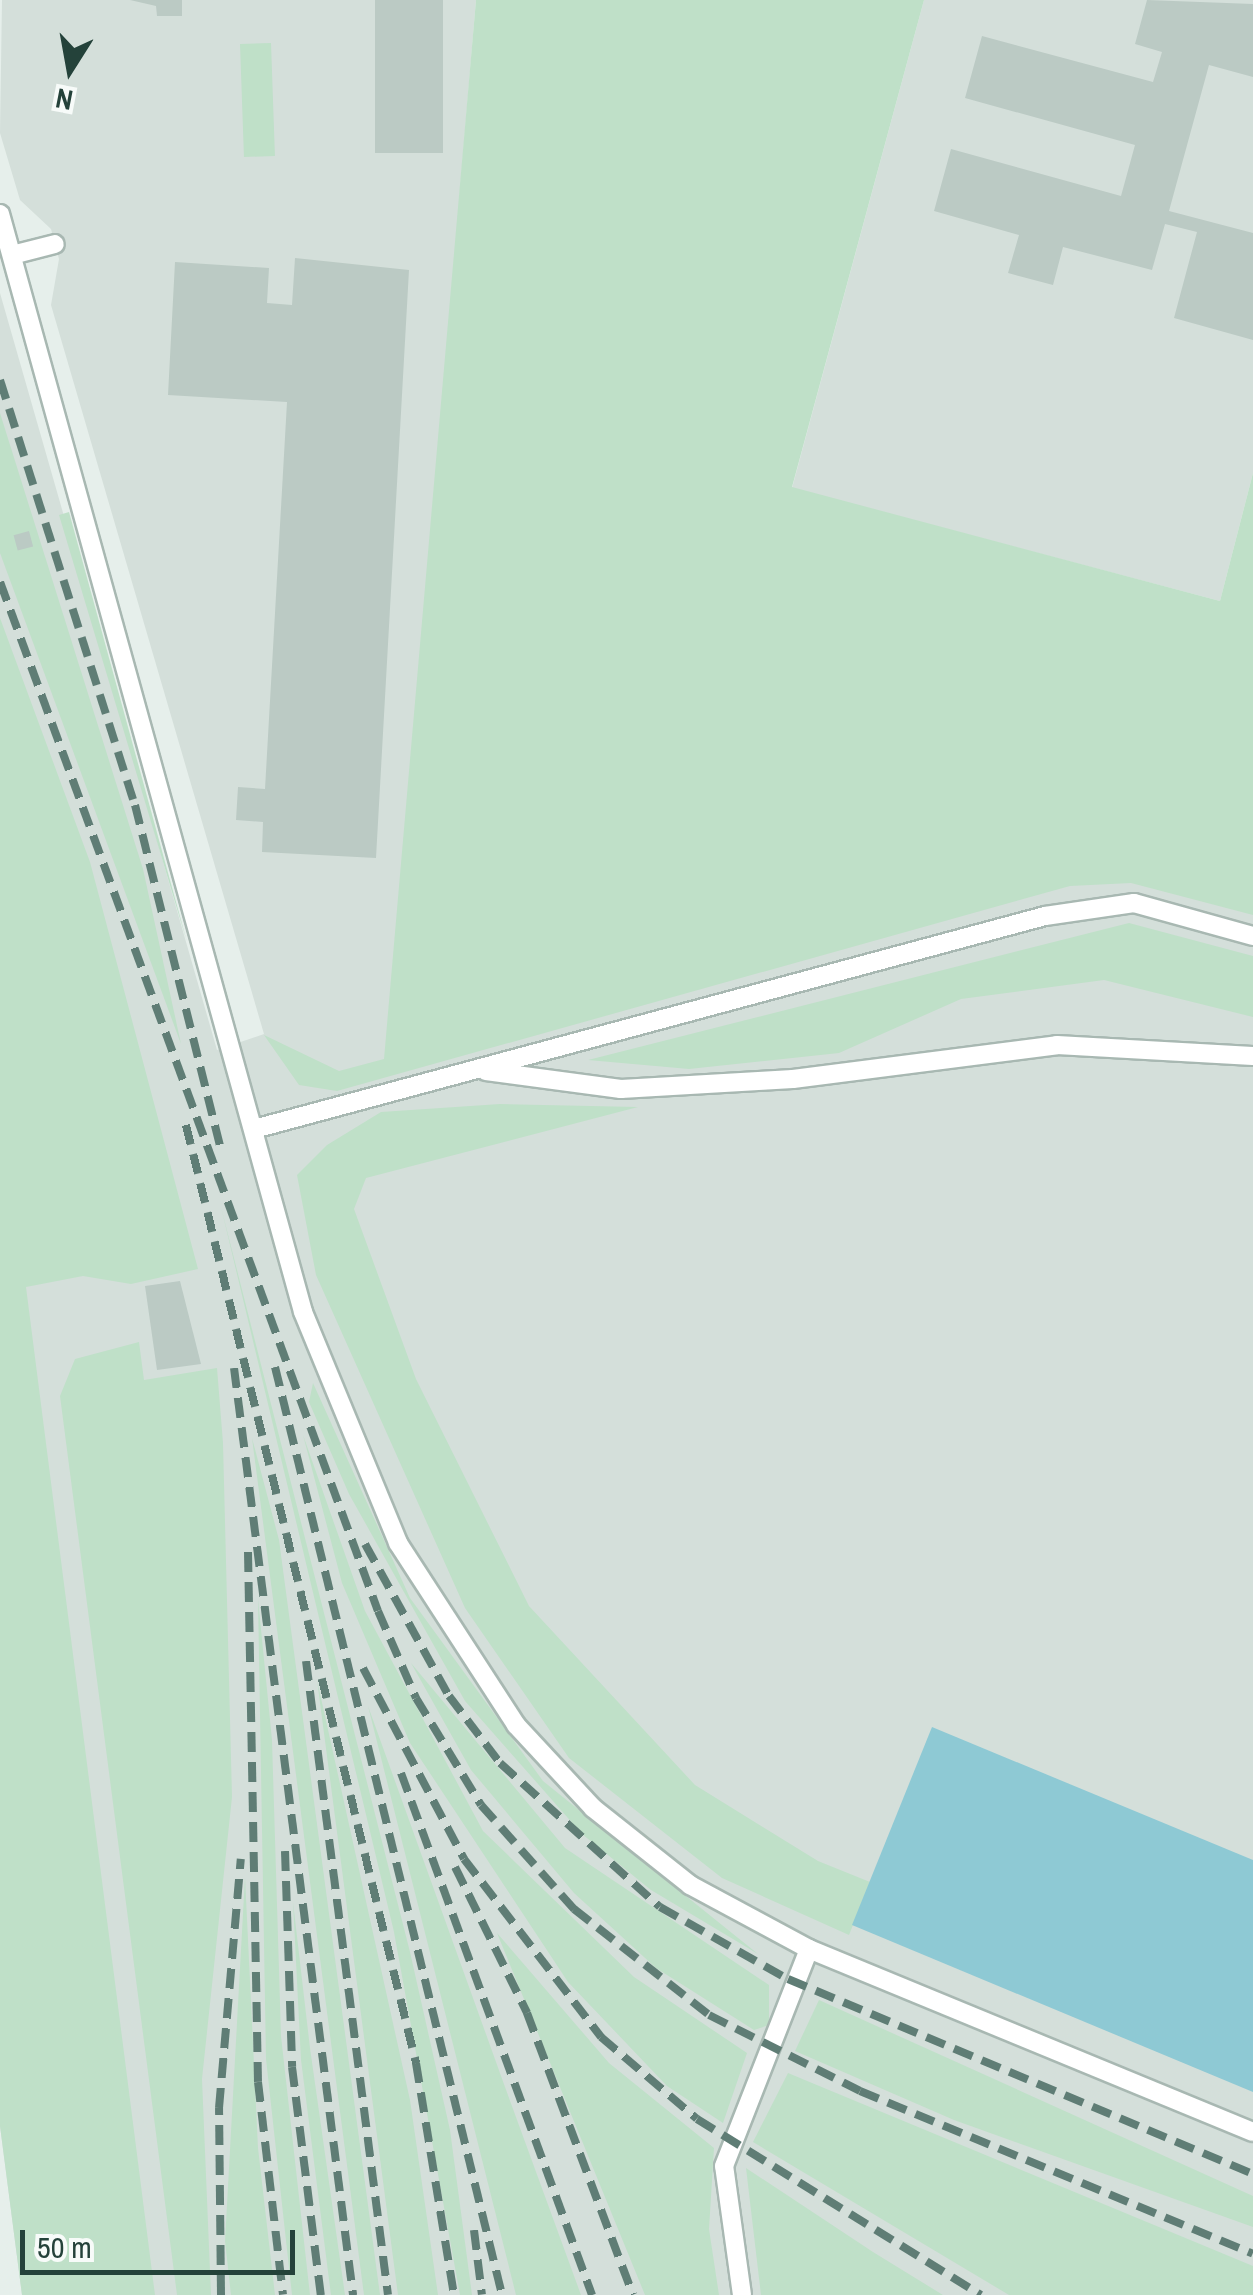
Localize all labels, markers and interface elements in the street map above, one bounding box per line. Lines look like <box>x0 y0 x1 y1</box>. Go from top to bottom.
north arrow <box>20 20 120 120</box>
text: N <box>53 79 76 120</box>
scale bar <box>25 2210 300 2272</box>
text: 50 m <box>37 2227 92 2267</box>

